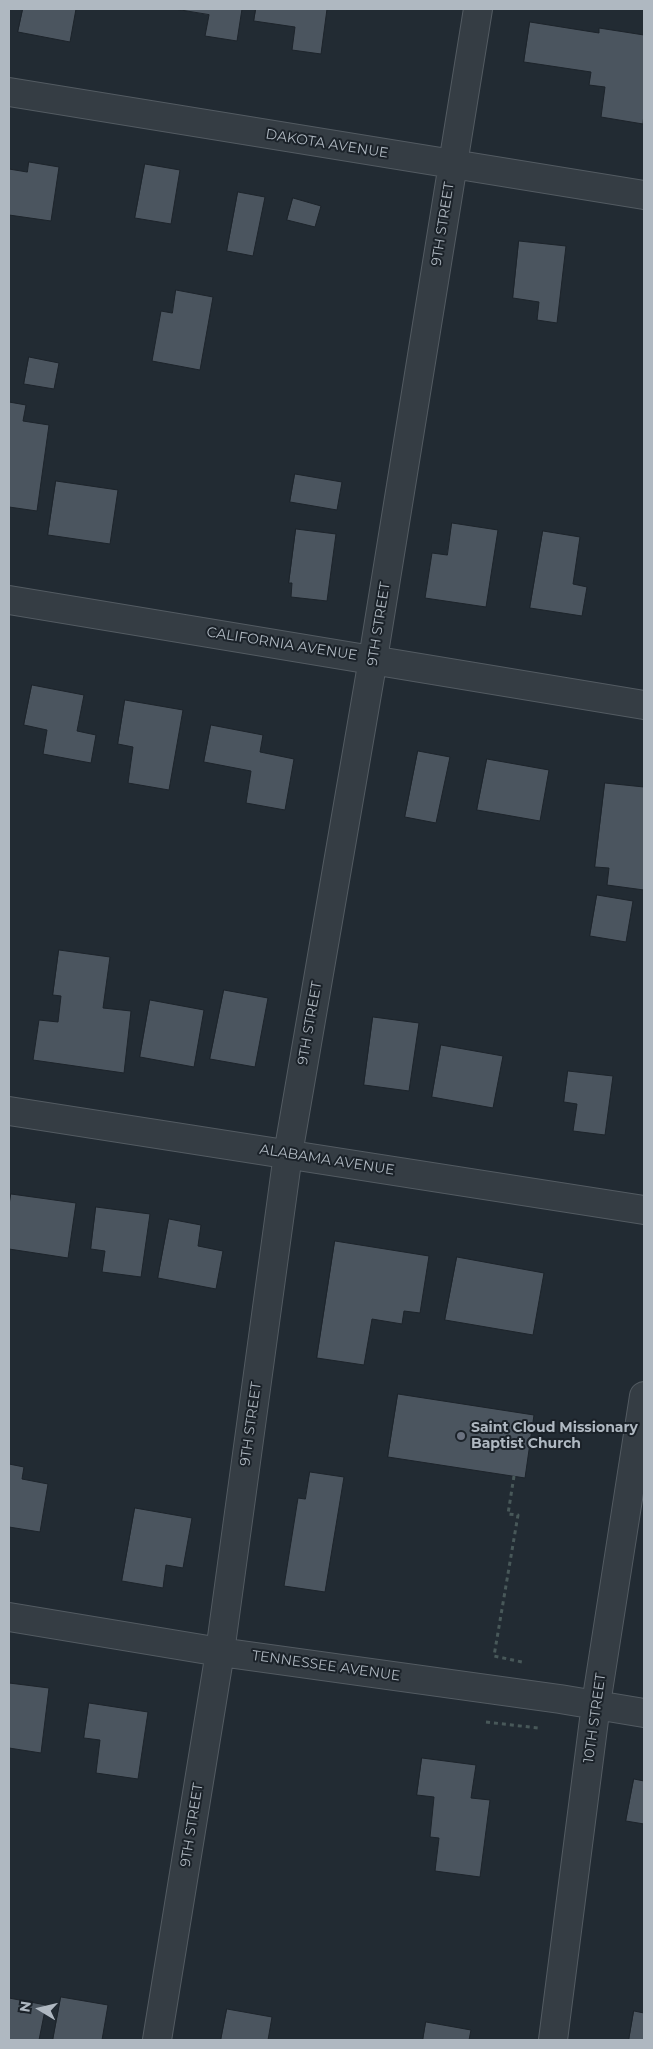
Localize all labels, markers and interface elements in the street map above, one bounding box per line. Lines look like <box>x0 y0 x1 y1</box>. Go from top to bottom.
street label: DAKOTA AVENUE <box>264 126 390 162</box>
street label: 9TH STREET <box>428 181 458 267</box>
street label: 9TH STREET <box>364 581 394 667</box>
street label: CALIFORNIA AVENUE <box>205 624 359 664</box>
street label: 9TH STREET <box>294 980 326 1066</box>
street label: ALABAMA AVENUE <box>258 1141 396 1179</box>
street label: 9TH STREET <box>237 1381 265 1467</box>
place label: Saint Cloud Missionary Baptist Church <box>471 1420 638 1452</box>
marker: Saint Cloud Missionary Baptist Church <box>455 1430 467 1442</box>
street label: TENNESSEE AVENUE <box>251 1647 401 1685</box>
street label: 10TH STREET <box>580 1672 610 1764</box>
street label: 9TH STREET <box>177 1782 207 1868</box>
north arrow <box>15 1984 65 2034</box>
text: N <box>15 2000 35 2014</box>

